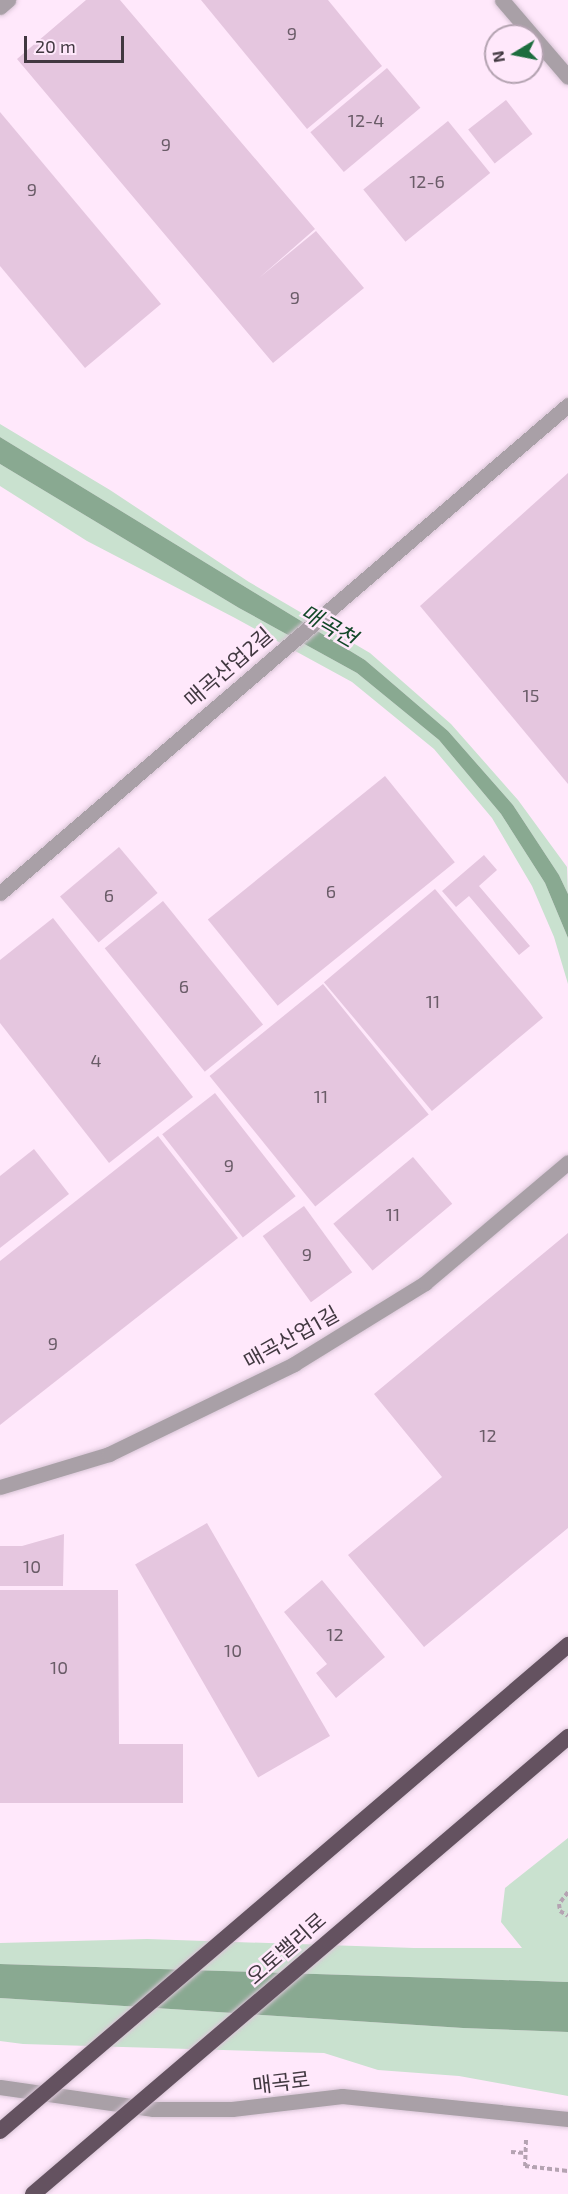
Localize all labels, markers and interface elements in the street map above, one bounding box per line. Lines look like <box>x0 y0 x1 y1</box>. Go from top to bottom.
house number: 9 <box>287 22 297 44</box>
scale bar <box>27 24 128 62</box>
north arrow <box>484 24 544 84</box>
text: 20 m <box>35 35 76 57</box>
text: N <box>487 50 508 64</box>
house number: 12-4 <box>348 109 384 131</box>
house number: 9 <box>161 133 171 155</box>
house number: 12-6 <box>409 170 445 192</box>
house number: 9 <box>27 178 37 200</box>
house number: 9 <box>290 286 300 308</box>
water label: 매곡천 <box>296 598 362 652</box>
street label: 매곡산업2길 <box>179 622 277 712</box>
house number: 15 <box>523 684 539 706</box>
house number: 6 <box>326 880 336 902</box>
house number: 6 <box>104 884 114 906</box>
house number: 6 <box>179 975 189 997</box>
house number: 11 <box>426 990 440 1012</box>
house number: 4 <box>90 1049 102 1071</box>
house number: 11 <box>314 1085 328 1107</box>
house number: 9 <box>224 1154 234 1176</box>
house number: 11 <box>386 1203 400 1225</box>
house number: 9 <box>302 1243 312 1265</box>
street label: 매곡산업1길 <box>239 1301 343 1373</box>
house number: 9 <box>48 1332 58 1354</box>
house number: 12 <box>479 1424 497 1446</box>
house number: 10 <box>23 1555 41 1577</box>
house number: 12 <box>326 1623 344 1645</box>
house number: 10 <box>224 1639 242 1661</box>
house number: 10 <box>50 1656 68 1678</box>
street label: 오토밸리로 <box>241 1907 331 1989</box>
street label: 매곡로 <box>251 2066 311 2098</box>

